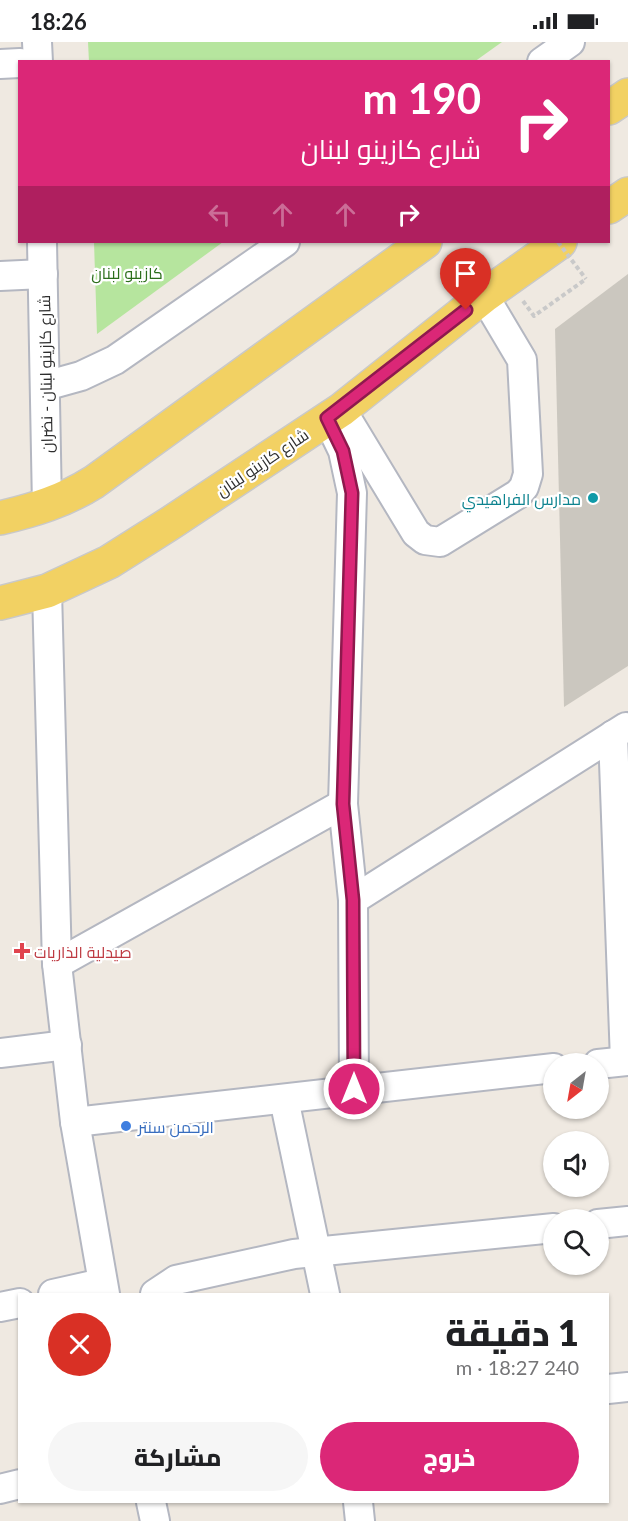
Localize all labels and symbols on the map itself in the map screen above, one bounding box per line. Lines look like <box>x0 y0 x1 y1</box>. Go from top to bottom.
pin <box>440 248 491 310</box>
park label: كازينو لبنان <box>91 263 163 284</box>
street label: شارع كازينو لبنان - نضران <box>34 295 59 453</box>
street label: شارع كازينو لبنان <box>212 424 313 502</box>
place label: مدارس الفراهيدي <box>462 489 581 513</box>
marker: مدارس الفراهيدي <box>586 491 600 505</box>
place label: صيدلية الذاريات <box>34 942 132 962</box>
marker: صيدلية الذاريات <box>15 944 29 958</box>
north arrow <box>543 1053 609 1119</box>
position arrow <box>322 1057 386 1121</box>
place label: الرحمن سنتر <box>137 1117 214 1138</box>
marker: الرحمن سنتر <box>119 1119 133 1133</box>

